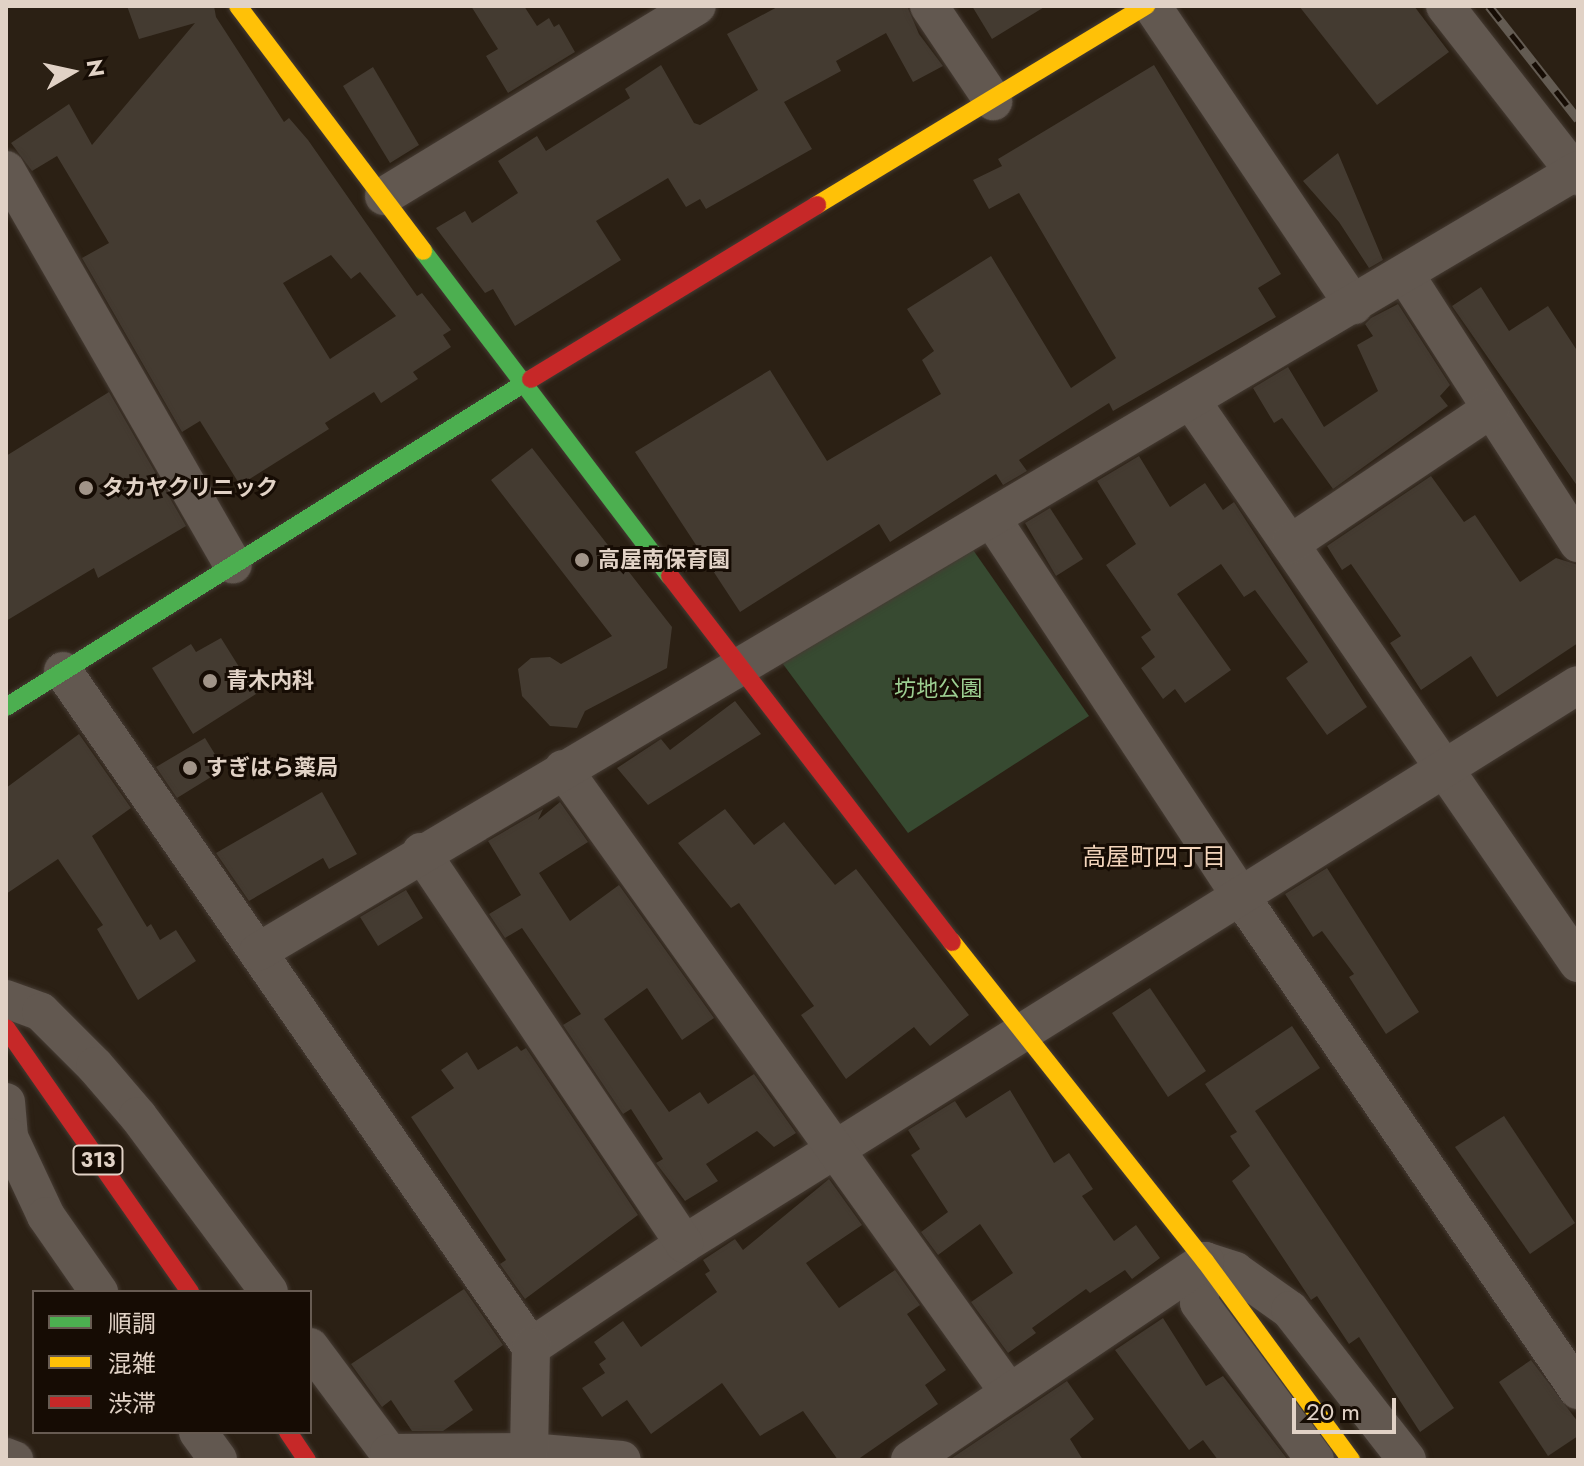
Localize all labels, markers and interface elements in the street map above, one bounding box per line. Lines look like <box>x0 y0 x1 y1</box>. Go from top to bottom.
north arrow <box>32 32 112 112</box>
text: N <box>79 57 113 79</box>
place label: タカヤクリニック <box>102 475 278 501</box>
marker: タカヤクリニック <box>77 479 95 497</box>
place label: 高屋南保育園 <box>598 547 730 573</box>
marker: 高屋南保育園 <box>573 551 591 569</box>
place label: 青木内科 <box>226 668 314 694</box>
marker: 青木内科 <box>201 672 219 690</box>
park label: 坊地公園 <box>894 676 982 702</box>
place label: すぎはら薬局 <box>206 755 338 781</box>
marker: すぎはら薬局 <box>181 759 199 777</box>
district label: 高屋町四丁目 <box>1082 843 1226 871</box>
road number: 313 <box>72 1144 124 1176</box>
legend <box>32 1290 312 1434</box>
text: 順調 <box>108 1306 156 1341</box>
text: 混雑 <box>108 1346 156 1381</box>
scale bar <box>1296 1382 1400 1432</box>
text: 渋滞 <box>108 1386 156 1421</box>
text: 20 m <box>1306 1394 1360 1429</box>

